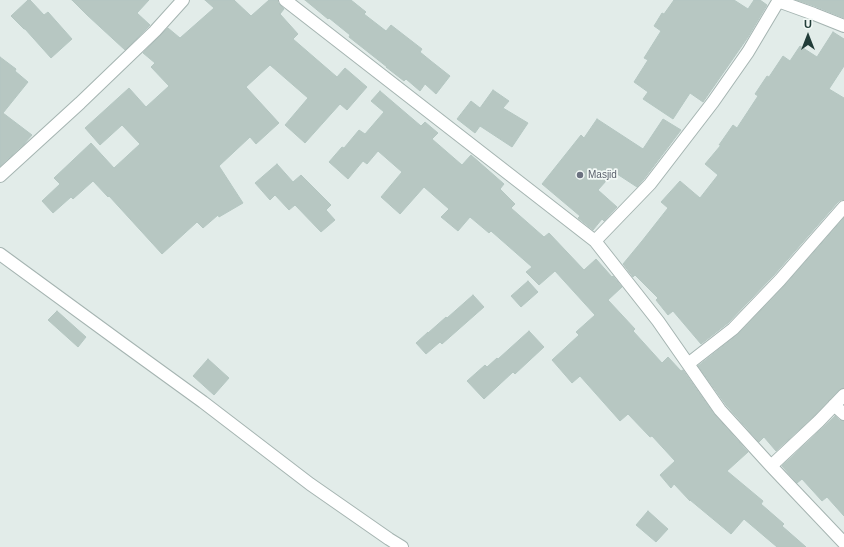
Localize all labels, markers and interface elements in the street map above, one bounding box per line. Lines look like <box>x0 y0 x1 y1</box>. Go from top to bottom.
north arrow <box>788 16 828 56</box>
text: U <box>804 18 812 30</box>
place label: Masjid <box>588 169 617 181</box>
marker: Masjid <box>575 170 585 180</box>

